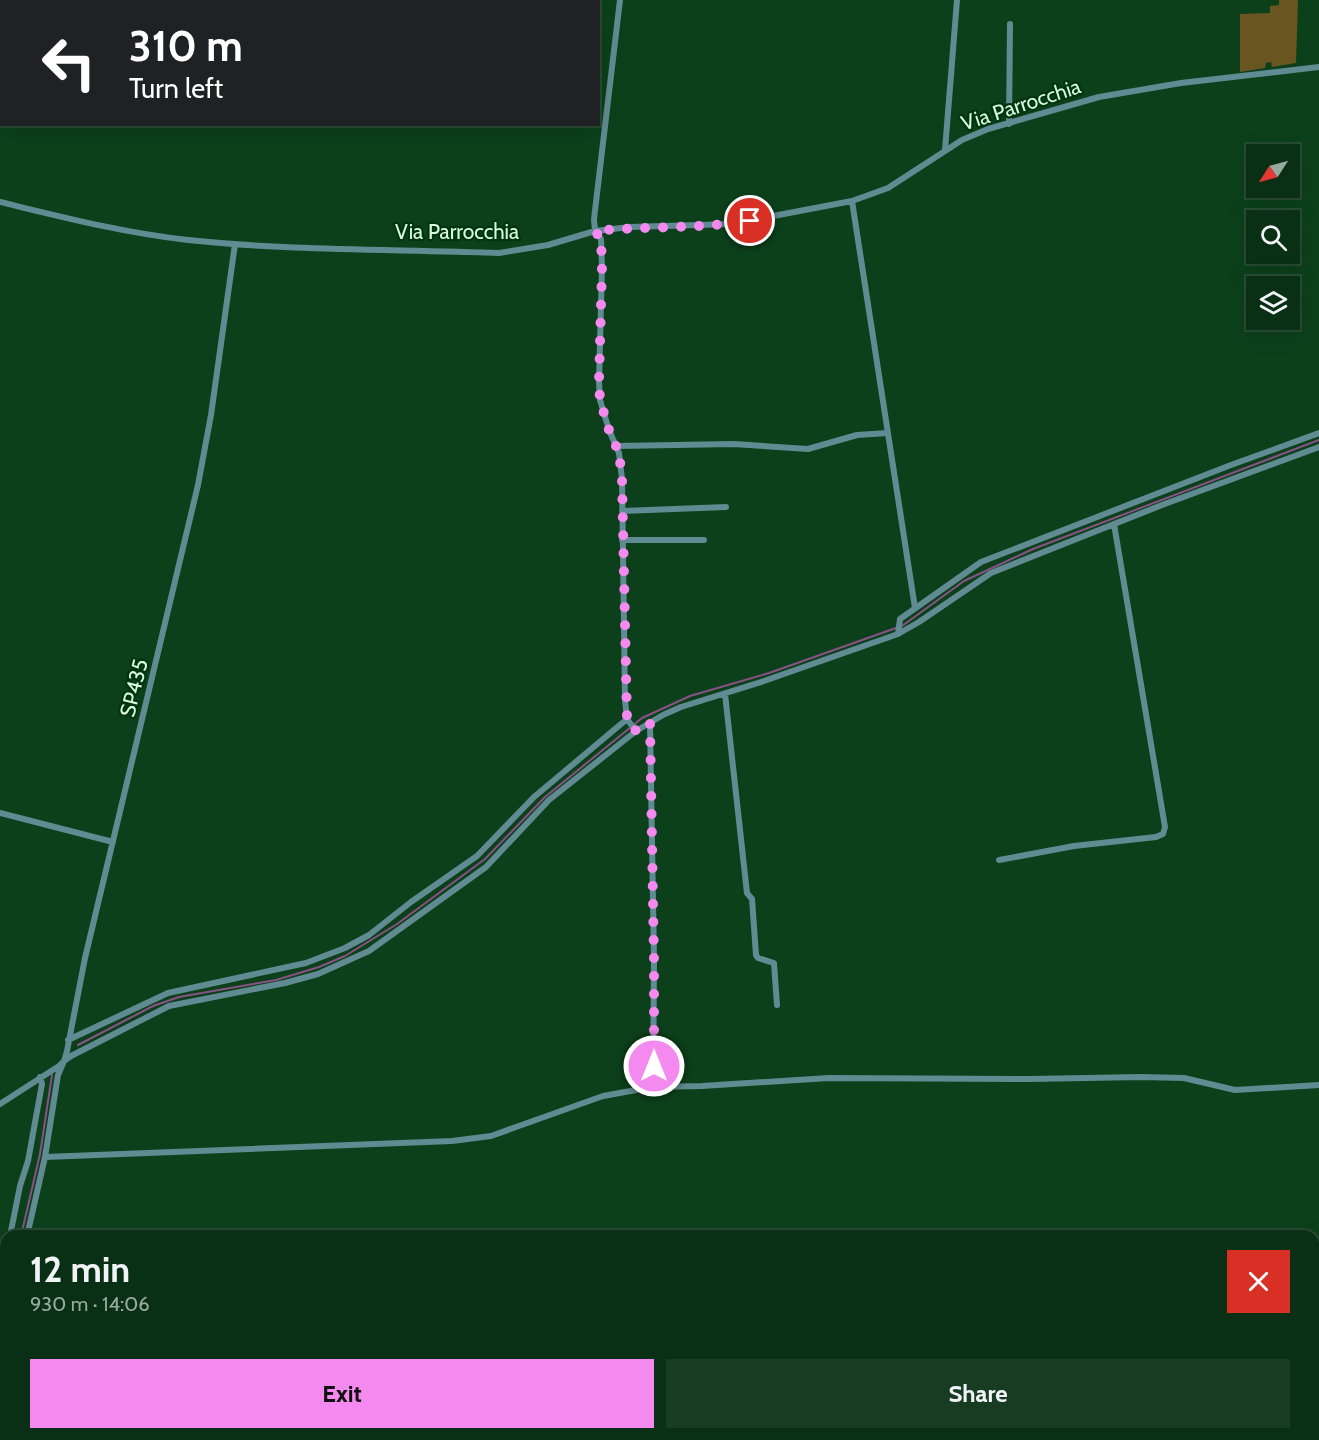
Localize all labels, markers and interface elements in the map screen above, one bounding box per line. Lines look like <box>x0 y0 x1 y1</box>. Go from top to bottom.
text: 310 m <box>129 20 243 72</box>
icon: left <box>30 24 108 102</box>
text: Turn left <box>129 72 223 105</box>
street label: Via Parrocchia <box>958 73 1084 136</box>
north arrow <box>1246 144 1300 198</box>
map controls <box>1246 144 1300 330</box>
pin <box>724 195 775 246</box>
icon: arrive <box>733 204 766 237</box>
button: search <box>1246 210 1300 264</box>
street label: Via Parrocchia <box>395 219 519 244</box>
button: layers <box>1246 276 1300 330</box>
street label: SP435 <box>114 656 153 719</box>
position arrow <box>622 1034 686 1098</box>
text: 12 min <box>30 1247 130 1291</box>
button: close <box>1227 1250 1290 1313</box>
text: 930 m · 14:06 <box>30 1292 150 1316</box>
button: Exit <box>30 1359 654 1428</box>
button: Share <box>666 1359 1290 1428</box>

